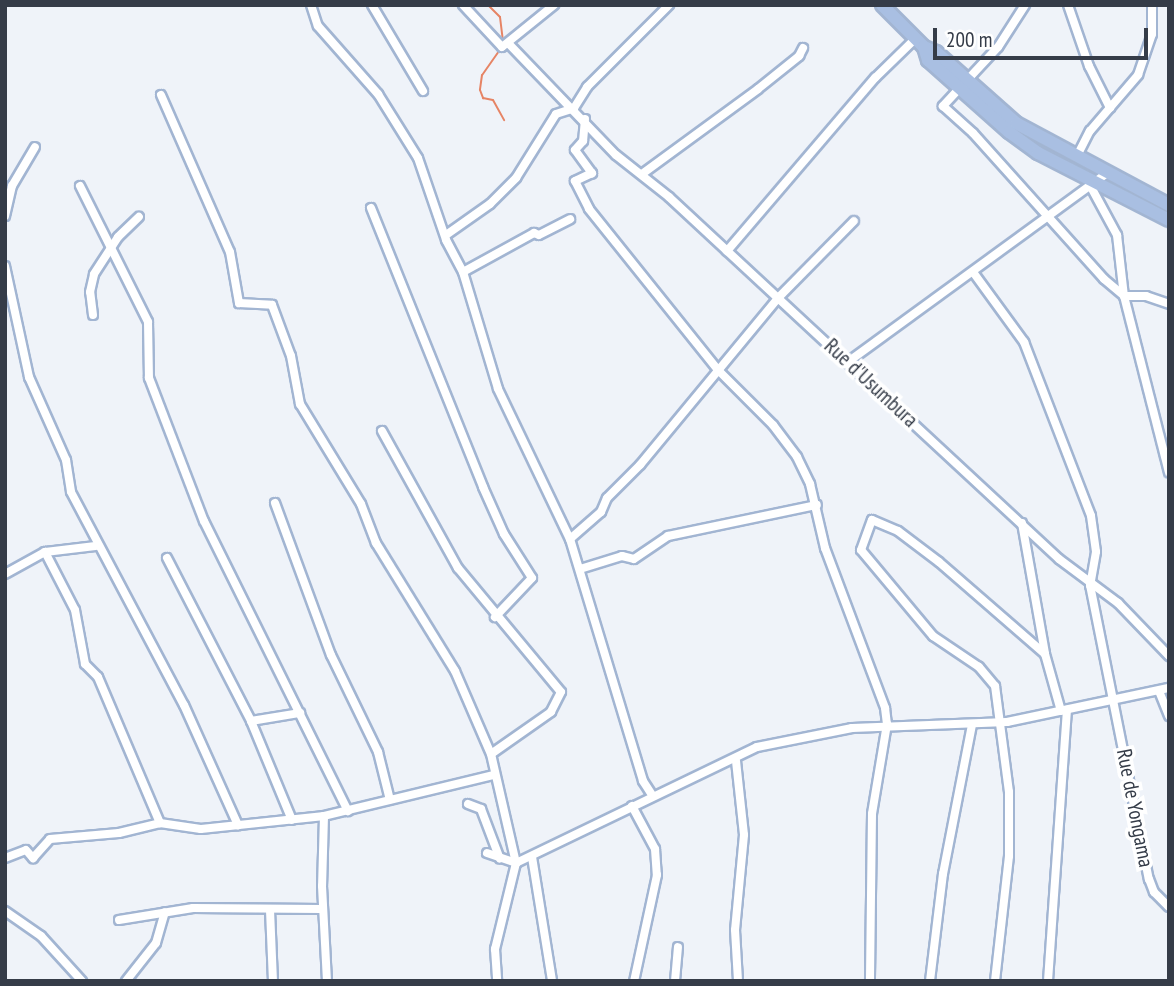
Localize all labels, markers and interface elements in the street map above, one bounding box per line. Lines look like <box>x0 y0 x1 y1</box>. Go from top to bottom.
scale bar <box>936 14 1151 58</box>
text: 200 m <box>946 26 992 53</box>
street label: Rue d'Usumbura <box>819 333 923 433</box>
street label: Rue de Yongama <box>1111 746 1159 870</box>

